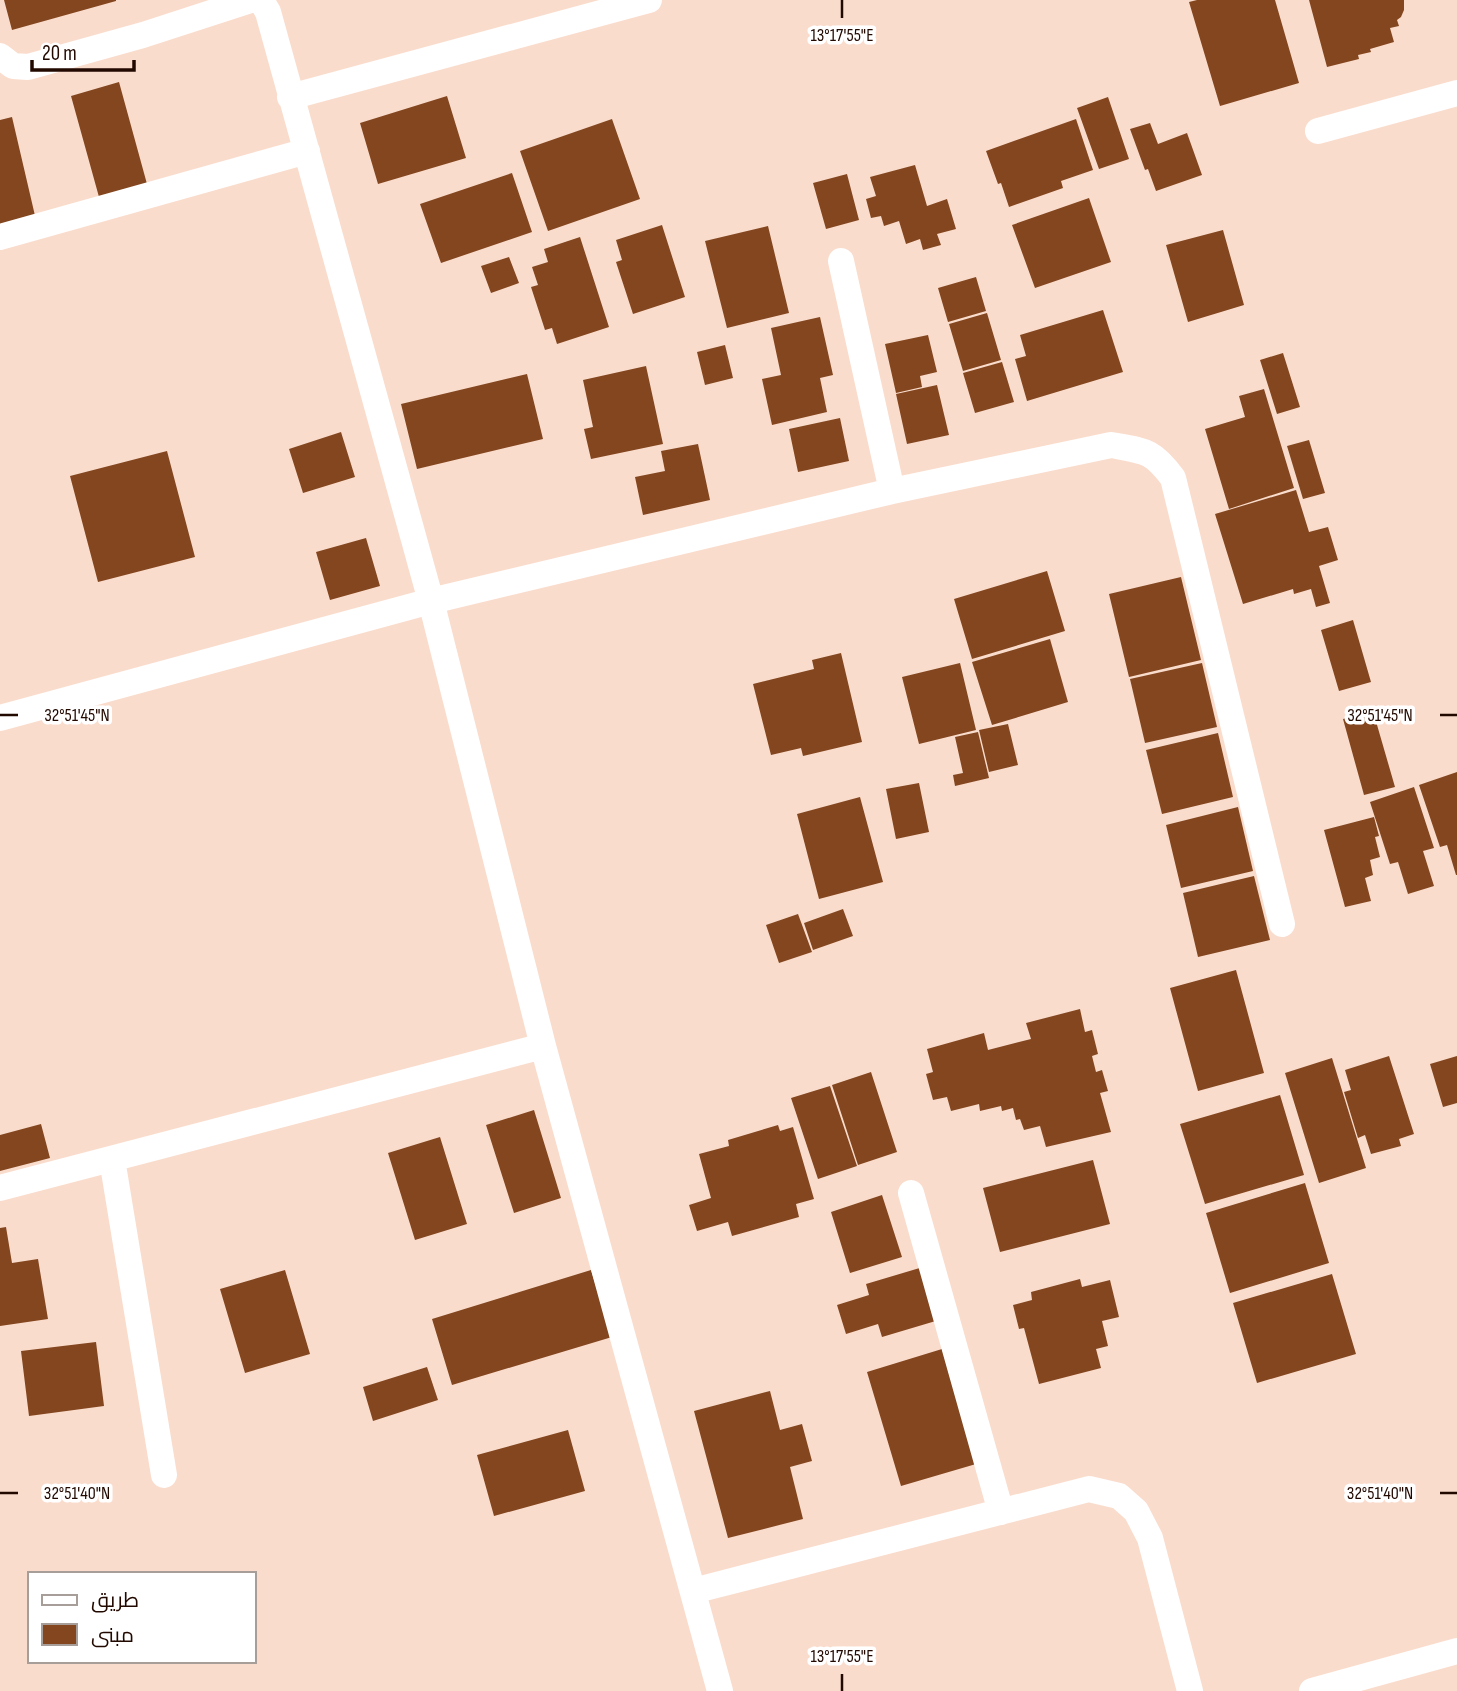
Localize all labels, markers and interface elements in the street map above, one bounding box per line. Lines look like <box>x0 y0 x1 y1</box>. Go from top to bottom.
text: 13°17'55"E <box>810 25 874 46</box>
scale bar <box>32 28 133 72</box>
text: 20 m <box>42 41 77 66</box>
text: 32°51'45"N <box>44 705 110 726</box>
text: 32°51'45"N <box>1347 705 1413 726</box>
text: 32°51'40"N <box>44 1483 110 1504</box>
text: 32°51'40"N <box>1347 1483 1413 1504</box>
legend <box>28 1572 256 1663</box>
text: طريق <box>91 1588 139 1613</box>
text: مبنى <box>91 1623 134 1648</box>
text: 13°17'55"E <box>810 1646 874 1667</box>

